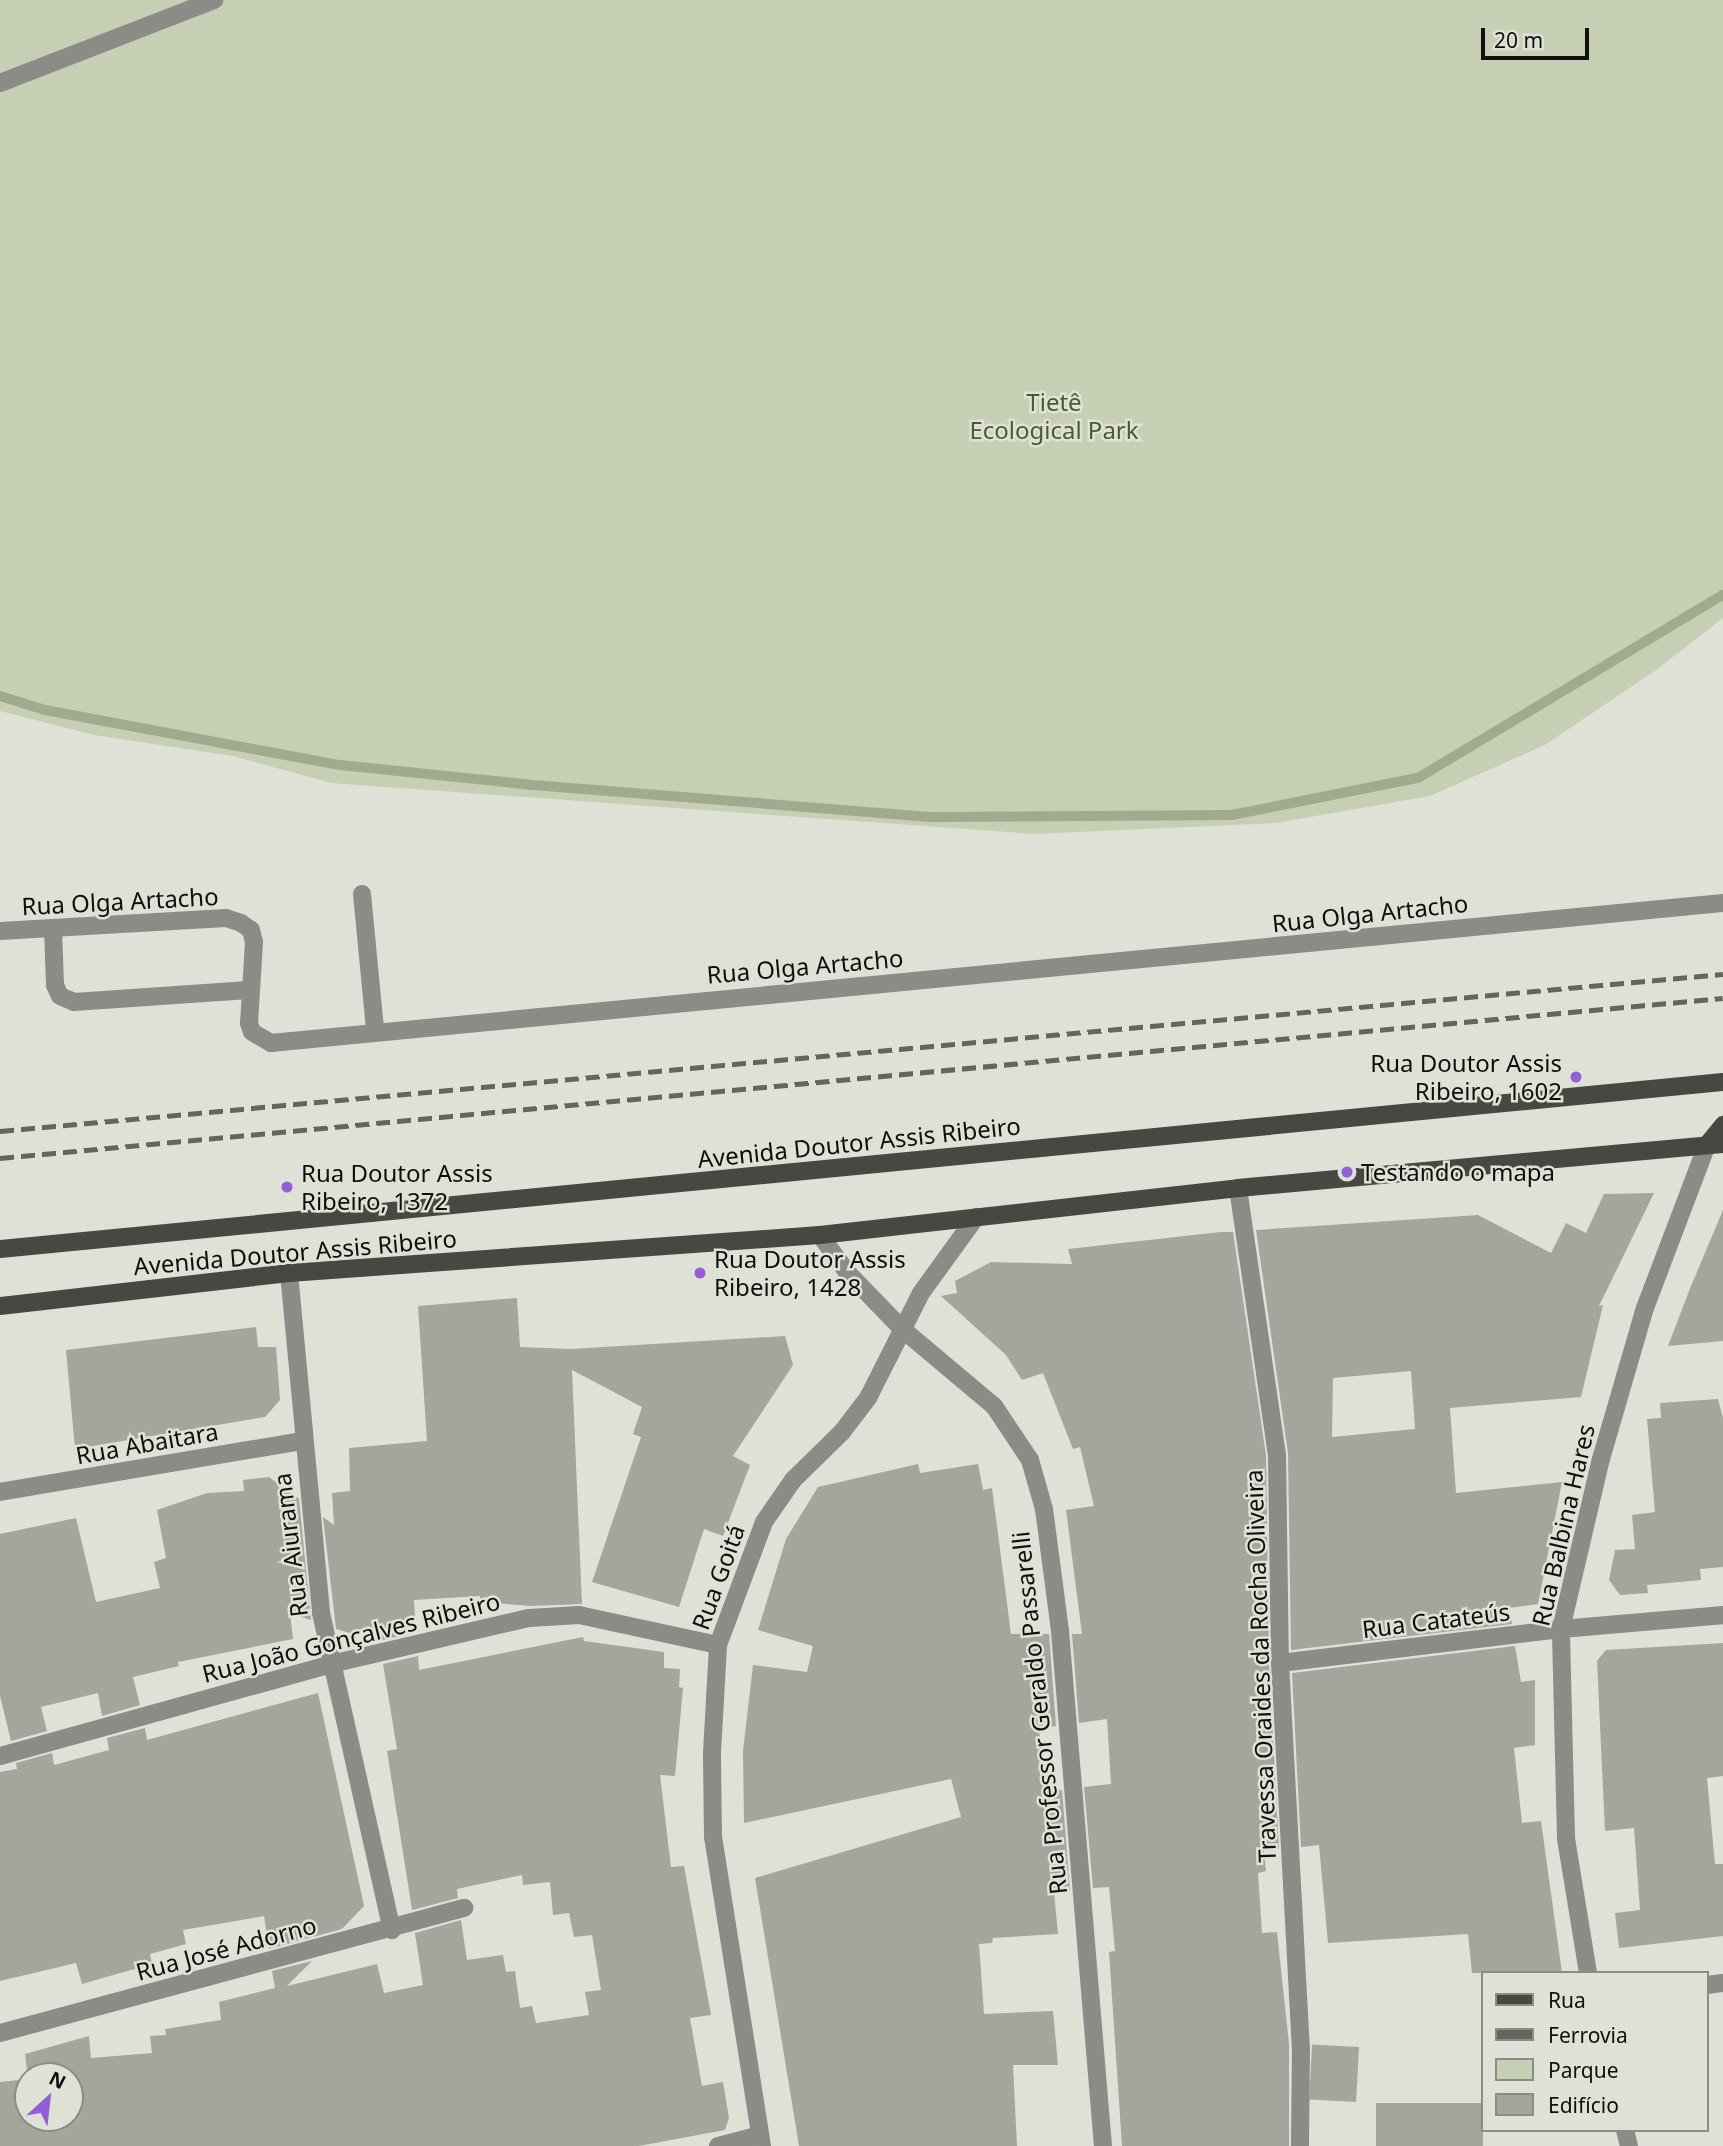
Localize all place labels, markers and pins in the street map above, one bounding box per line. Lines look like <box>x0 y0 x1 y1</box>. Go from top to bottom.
place label: Rua Doutor Assis Ribeiro, 1602 <box>1370 1049 1562 1105</box>
marker: Rua Doutor Assis Ribeiro, 1602 <box>1568 1069 1584 1085</box>
place label: Testando o mapa <box>1361 1158 1555 1186</box>
place label: Rua Doutor Assis Ribeiro, 1372 <box>301 1159 493 1215</box>
marker: Testando o mapa <box>1339 1164 1355 1180</box>
marker: Rua Doutor Assis Ribeiro, 1372 <box>279 1179 295 1195</box>
place label: Rua Doutor Assis Ribeiro, 1428 <box>714 1245 906 1301</box>
marker: Rua Doutor Assis Ribeiro, 1428 <box>692 1265 708 1281</box>

